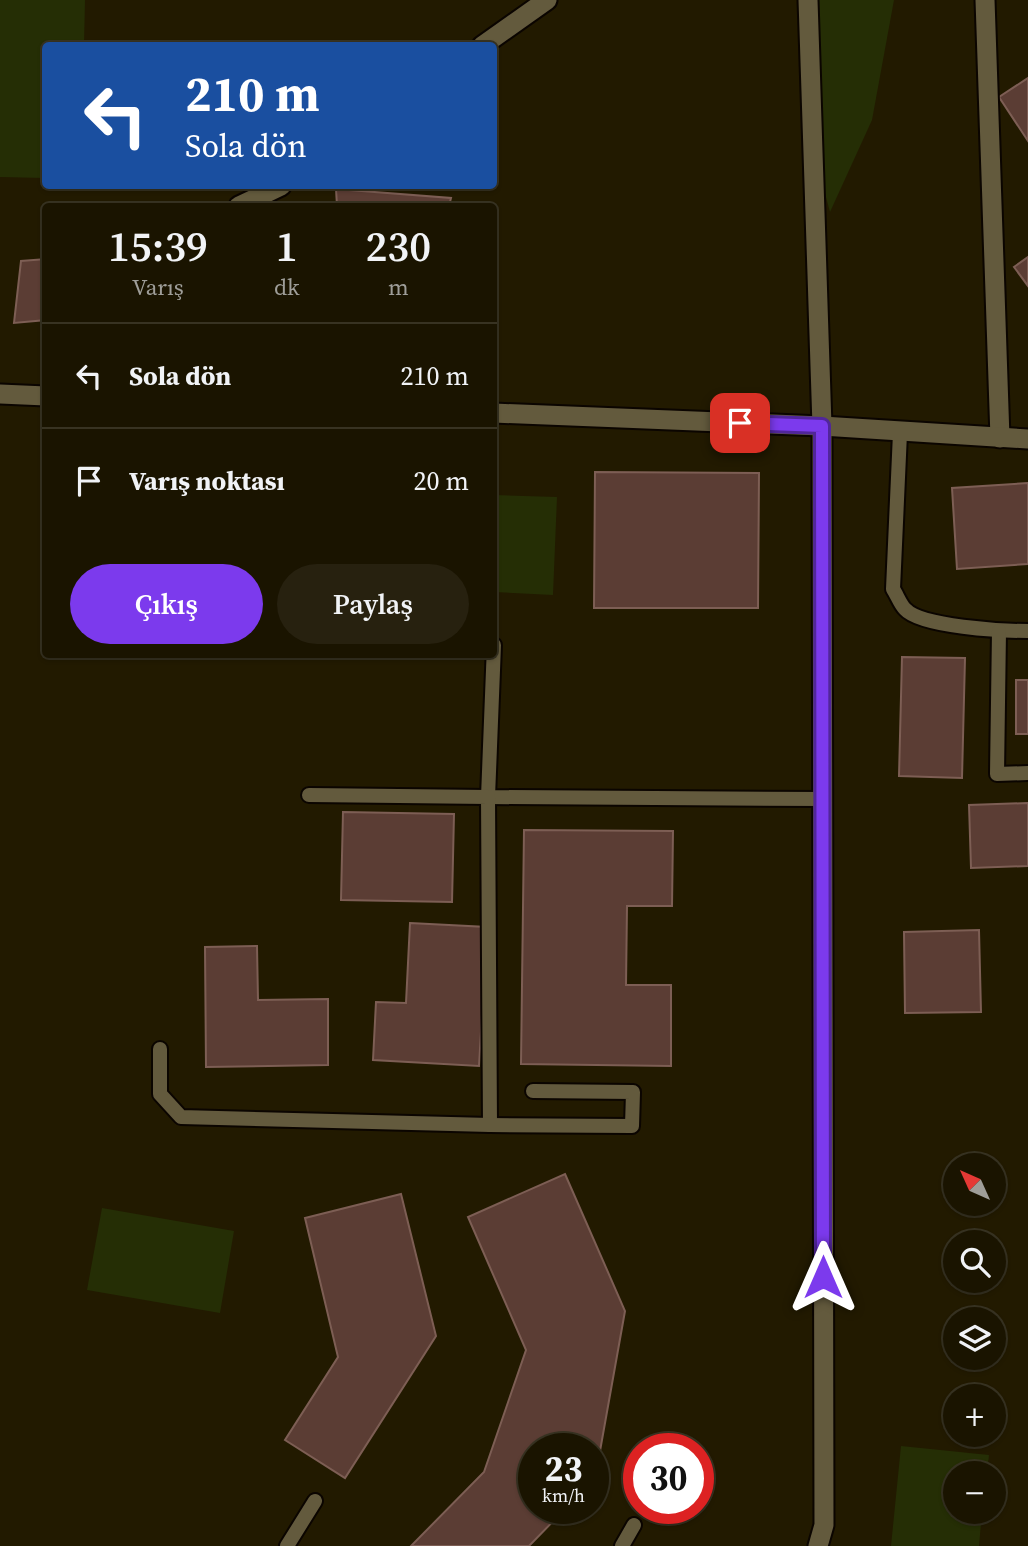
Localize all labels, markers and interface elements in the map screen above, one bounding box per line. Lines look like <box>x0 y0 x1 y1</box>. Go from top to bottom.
text: 210 m <box>185 60 320 127</box>
icon: left <box>70 70 161 161</box>
text: Sola dön <box>185 124 307 168</box>
text: 15:39 <box>108 217 208 275</box>
text: 1 <box>276 217 298 275</box>
text: 230 <box>366 217 431 275</box>
text: Varış <box>132 271 184 303</box>
text: dk <box>274 271 300 303</box>
text: m <box>388 271 409 303</box>
icon: left <box>70 357 108 395</box>
text: Sola dön <box>129 358 231 394</box>
text: 210 m <box>401 358 469 394</box>
pin <box>710 393 770 453</box>
icon: arrive <box>721 404 759 442</box>
icon: arrive <box>70 462 108 500</box>
text: Varış noktası <box>129 463 285 499</box>
text: 20 m <box>414 463 469 499</box>
button: Çıkış <box>70 564 263 644</box>
button: Paylaş <box>277 564 469 644</box>
north arrow <box>943 1153 1006 1216</box>
map controls <box>943 1153 1006 1524</box>
button: search <box>943 1230 1006 1293</box>
position arrow <box>786 1240 860 1314</box>
button: layers <box>943 1307 1006 1370</box>
button: + <box>943 1384 1006 1447</box>
speed limit sign: 30 <box>623 1433 714 1524</box>
text: 23 <box>545 1445 582 1493</box>
button: − <box>943 1461 1006 1524</box>
text: km/h <box>542 1483 585 1508</box>

